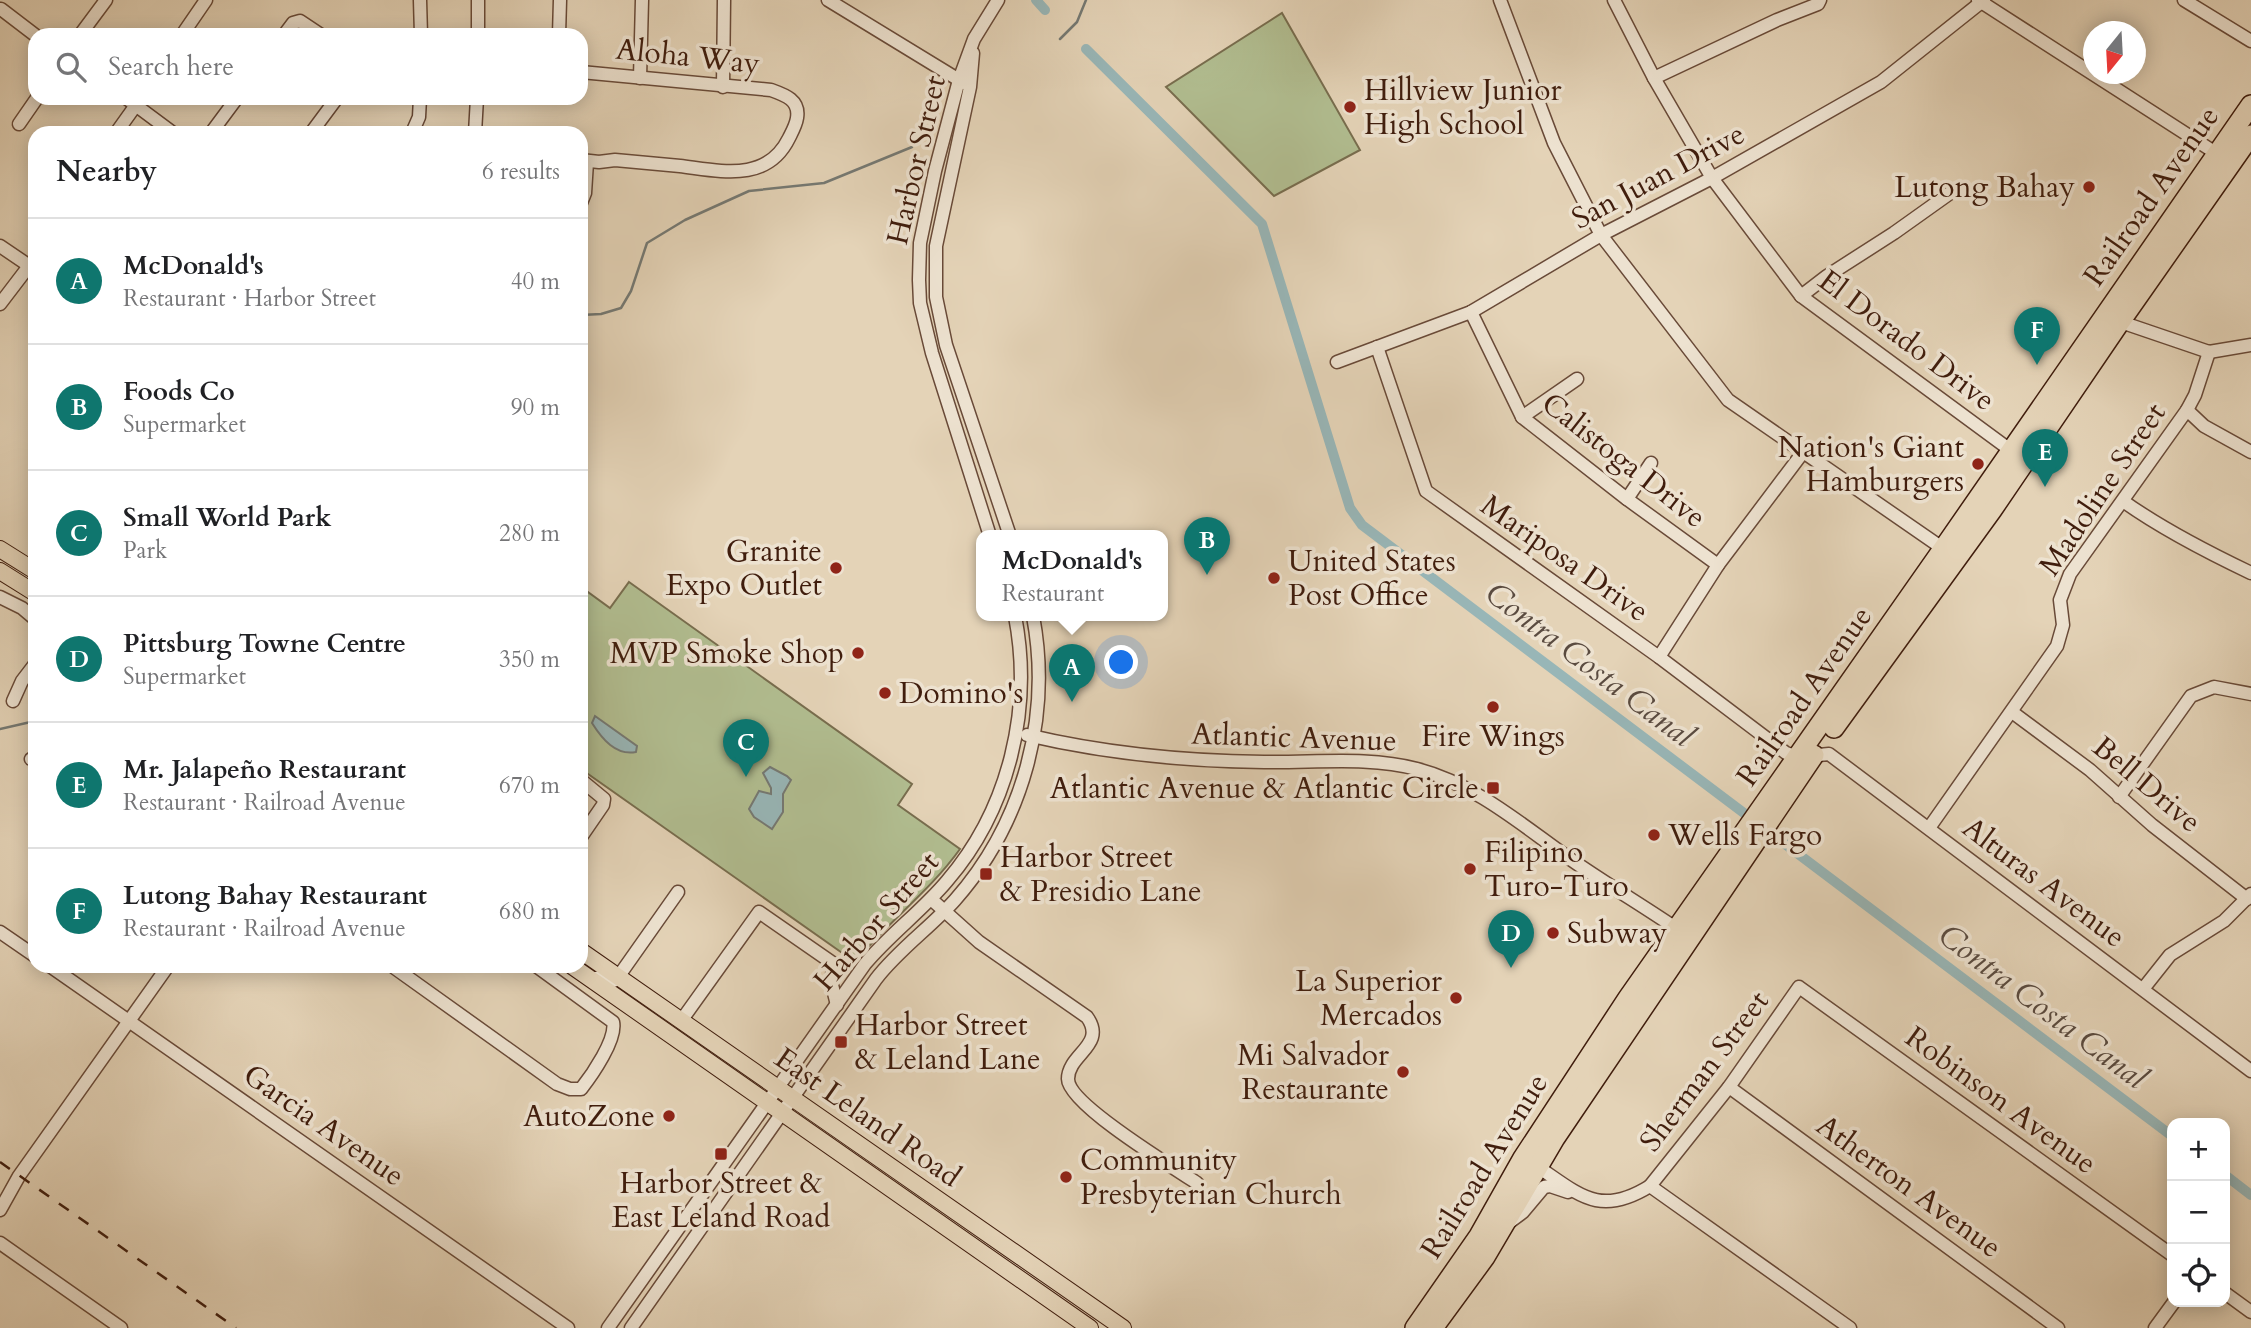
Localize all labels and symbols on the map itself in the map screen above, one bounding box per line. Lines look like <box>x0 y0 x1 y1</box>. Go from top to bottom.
north arrow <box>2083 21 2146 84</box>
street label: Aloha Way <box>614 29 762 84</box>
place label: Hillview Junior High School <box>1364 70 1561 145</box>
street label: Harbor Street <box>877 71 956 249</box>
street label: Railroad Avenue <box>2074 98 2229 295</box>
marker: Hillview Junior High School <box>1342 99 1358 115</box>
street label: San Juan Drive <box>1565 114 1752 239</box>
place label: Lutong Bahay <box>1894 167 2075 208</box>
marker: Lutong Bahay <box>2081 179 2097 195</box>
street label: El Dorado Drive <box>1810 260 2003 420</box>
pin: F <box>2014 307 2060 365</box>
street label: Calistoga Drive <box>1533 383 1714 538</box>
street label: Madoline Street <box>2029 394 2176 584</box>
place label: Nation's Giant Hamburgers <box>1778 427 1965 502</box>
pin: E <box>2022 429 2068 487</box>
marker: Nation's Giant Hamburgers <box>1970 456 1986 472</box>
street label: Mariposa Drive <box>1473 485 1657 632</box>
pin: B <box>1184 517 1230 575</box>
place label: Granite Expo Outlet <box>666 531 823 606</box>
place label: United States Post Office <box>1288 541 1456 616</box>
marker: Granite Expo Outlet <box>828 560 844 576</box>
marker: United States Post Office <box>1266 570 1282 586</box>
water label: Contra Costa Canal <box>1476 572 1704 759</box>
street label: Railroad Avenue <box>1727 598 1882 795</box>
place label: MVP Smoke Shop <box>610 633 844 674</box>
pin: A <box>1049 644 1095 702</box>
marker: MVP Smoke Shop <box>850 645 866 661</box>
your location <box>1104 645 1138 679</box>
place label: Domino's <box>899 673 1024 714</box>
marker: Domino's <box>877 685 893 701</box>
marker: Fire Wings <box>1485 699 1501 715</box>
street label: Atlantic Avenue <box>1191 713 1397 762</box>
place label: Fire Wings <box>1421 716 1565 757</box>
pin: C <box>723 719 769 777</box>
street label: Bell Drive <box>2084 727 2210 842</box>
place label: Atlantic Avenue & Atlantic Circle <box>1050 768 1479 809</box>
marker: Atlantic Avenue & Atlantic Circle <box>1485 780 1501 796</box>
street label: Alturas Avenue <box>1954 808 2134 957</box>
place label: Wells Fargo <box>1667 815 1822 856</box>
marker: Wells Fargo <box>1646 827 1662 843</box>
place label: Filipino Turo-Turo <box>1484 832 1629 907</box>
place label: Harbor Street & Presidio Lane <box>1000 837 1202 912</box>
street label: Harbor Street <box>804 842 949 1000</box>
marker: Filipino Turo-Turo <box>1462 861 1478 877</box>
marker: Harbor Street & Presidio Lane <box>978 866 994 882</box>
pin: D <box>1488 910 1534 968</box>
place label: Subway <box>1567 913 1668 954</box>
water label: Contra Costa Canal <box>1929 914 2157 1101</box>
marker: Subway <box>1545 925 1561 941</box>
place label: La Superior Mercados <box>1295 961 1442 1036</box>
street label: Sherman Street <box>1630 982 1779 1160</box>
marker: La Superior Mercados <box>1448 990 1464 1006</box>
place label: Harbor Street & Leland Lane <box>855 1005 1041 1080</box>
street label: Robinson Avenue <box>1897 1017 2105 1184</box>
marker: Harbor Street & Leland Lane <box>833 1034 849 1050</box>
place label: Mi Salvador Restaurante <box>1237 1035 1389 1110</box>
street label: East Leland Road <box>766 1038 969 1197</box>
street label: Garcia Avenue <box>235 1055 413 1196</box>
marker: Mi Salvador Restaurante <box>1395 1064 1411 1080</box>
street label: Railroad Avenue <box>1411 1066 1558 1267</box>
place label: AutoZone <box>523 1096 655 1137</box>
street label: Atherton Avenue <box>1808 1105 2010 1268</box>
marker: AutoZone <box>661 1108 677 1124</box>
place label: Community Presbyterian Church <box>1080 1140 1342 1215</box>
marker: Harbor Street & East Leland Road <box>713 1146 729 1162</box>
place label: Harbor Street & East Leland Road <box>612 1163 830 1238</box>
marker: Community Presbyterian Church <box>1058 1169 1074 1185</box>

